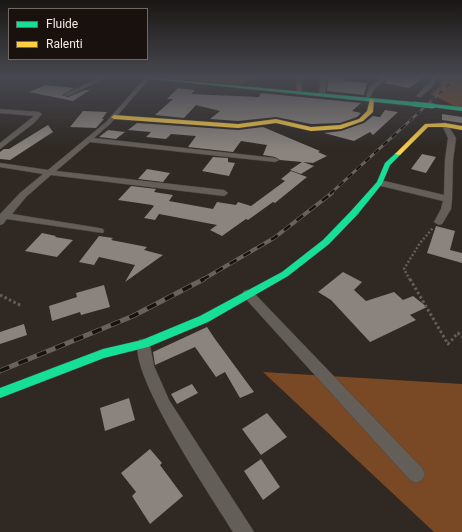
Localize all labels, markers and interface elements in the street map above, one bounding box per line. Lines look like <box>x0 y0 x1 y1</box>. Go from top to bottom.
legend <box>8 8 148 60</box>
text: Fluide <box>46 17 78 31</box>
text: Ralenti <box>46 37 83 51</box>

